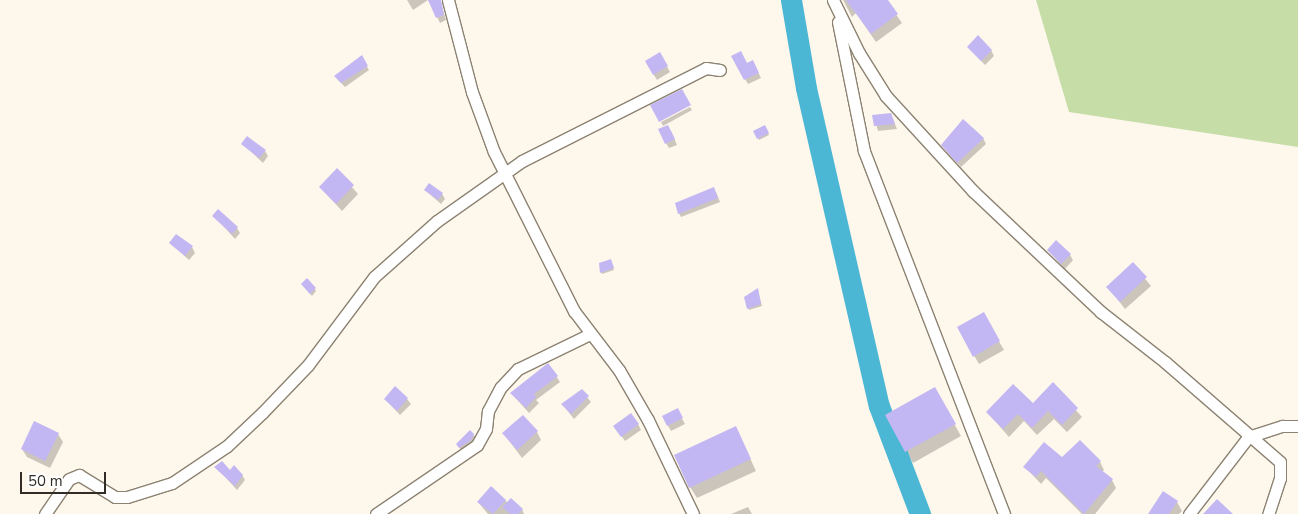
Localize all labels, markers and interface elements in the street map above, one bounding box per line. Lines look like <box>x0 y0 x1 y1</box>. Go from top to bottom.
scale bar <box>22 462 109 494</box>
text: 50 m <box>28 471 63 491</box>

